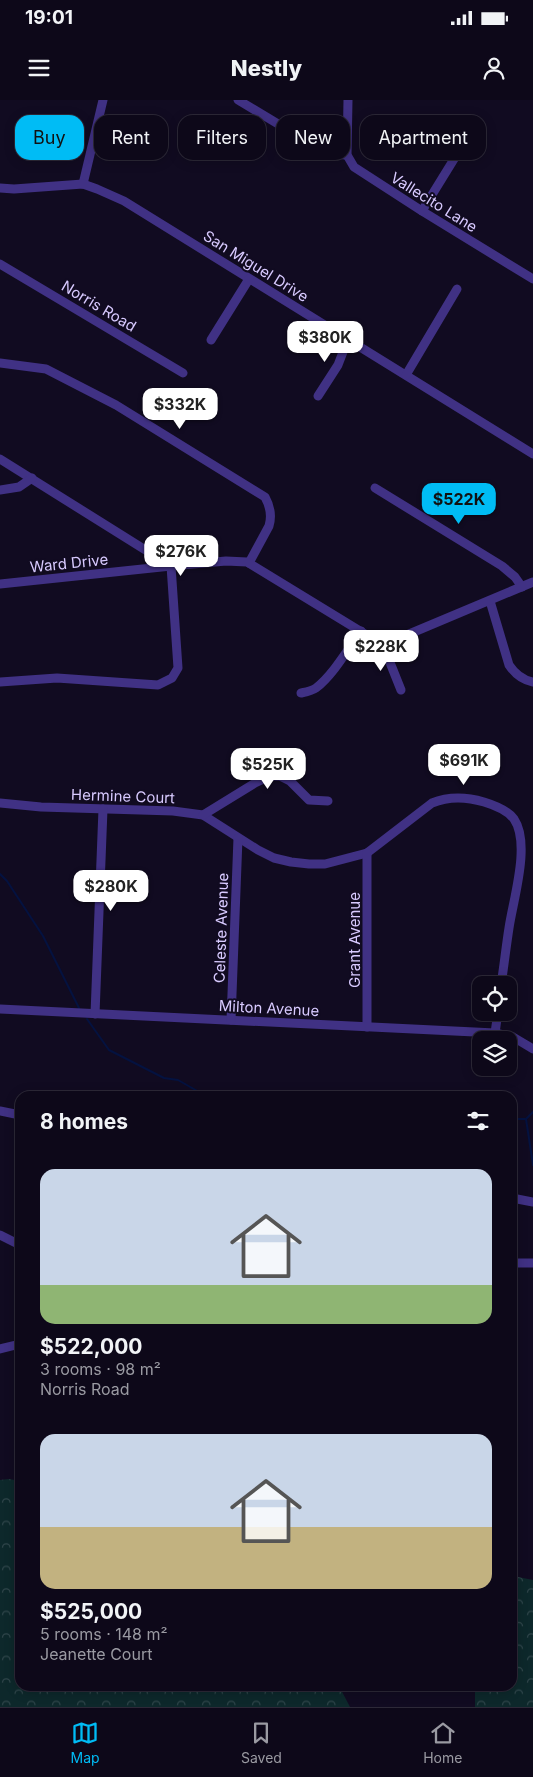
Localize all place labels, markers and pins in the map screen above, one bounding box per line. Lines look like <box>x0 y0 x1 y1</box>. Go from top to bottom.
pin: $380K <box>290 320 360 363</box>
pin: $332K <box>145 388 215 430</box>
pin: $522K <box>424 482 494 525</box>
pin: $276K <box>146 534 216 577</box>
pin: $228K <box>346 630 416 672</box>
pin: $691K <box>429 744 499 786</box>
pin: $525K <box>233 748 303 790</box>
pin: $280K <box>76 870 146 912</box>

